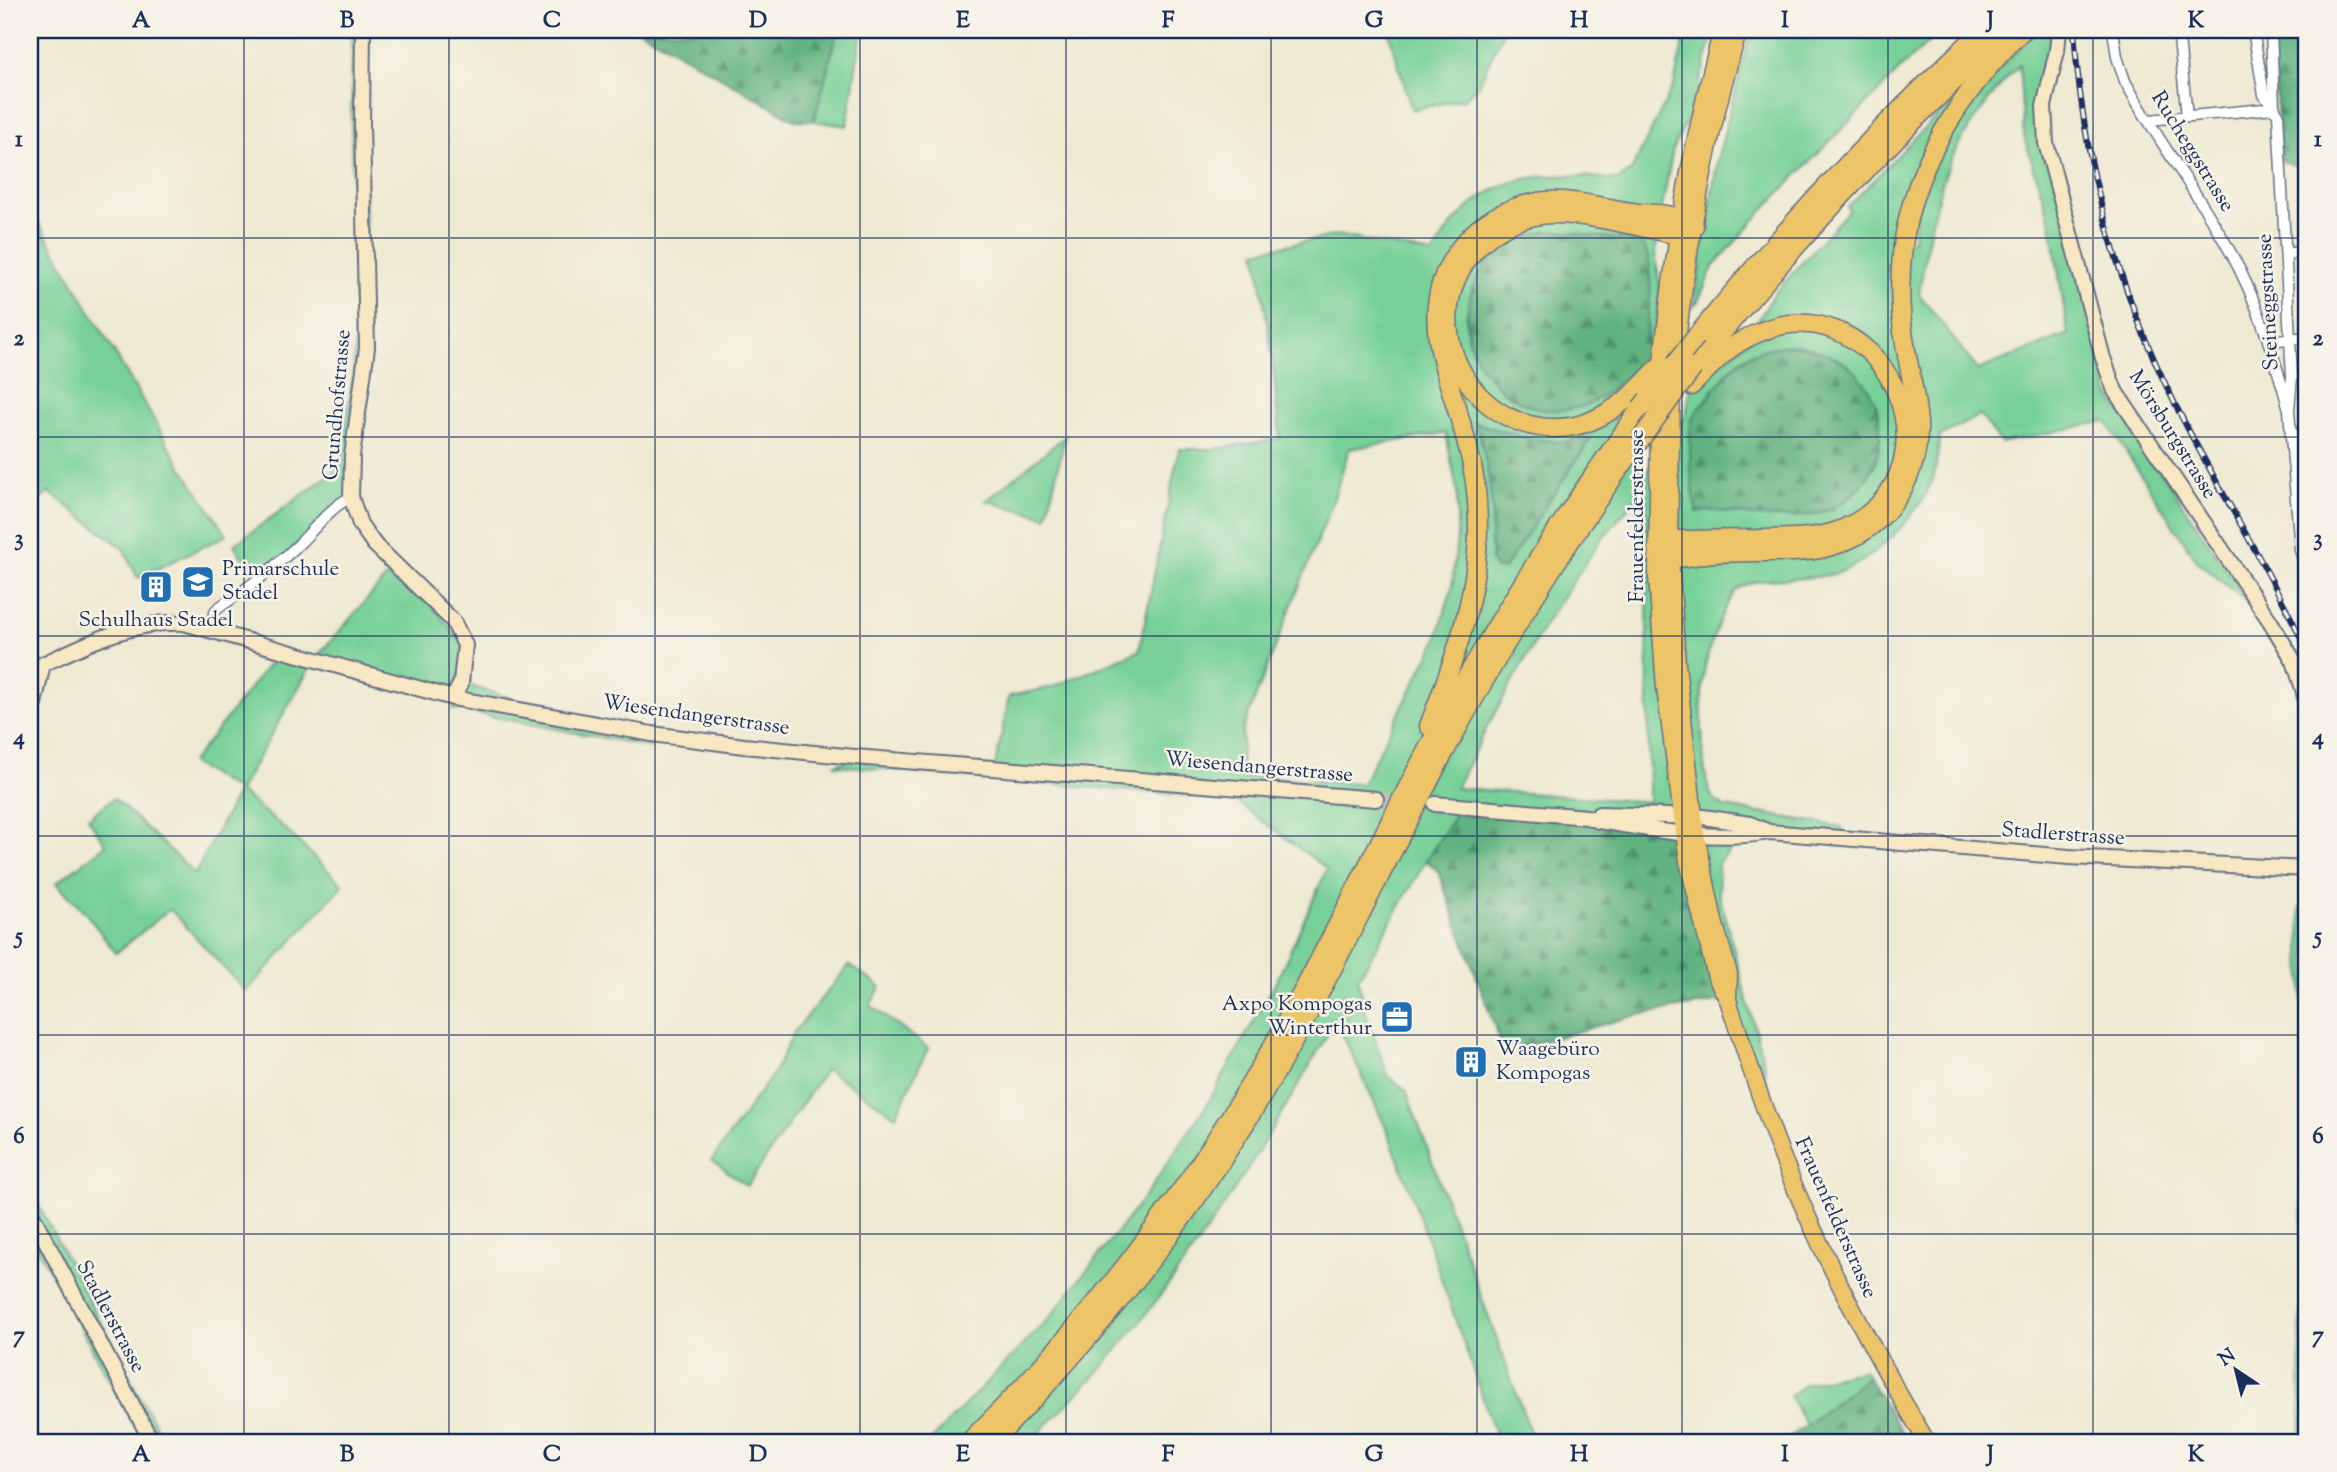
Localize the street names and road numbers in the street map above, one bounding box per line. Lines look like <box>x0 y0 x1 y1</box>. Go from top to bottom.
street label: Rucheggstrasse <box>2143 86 2241 218</box>
street label: Steineggstrasse <box>2250 233 2288 371</box>
street label: Grundhofstrasse <box>316 328 360 482</box>
street label: Mörsburgstrasse <box>2120 365 2224 505</box>
street label: Frauenfelderstrasse <box>1623 429 1653 603</box>
street label: Wiesendangerstrasse <box>600 688 792 744</box>
street label: Wiesendangerstrasse <box>1164 745 1354 791</box>
street label: Stadlerstrasse <box>2000 816 2126 854</box>
street label: Frauenfelderstrasse <box>1786 1133 1884 1303</box>
street label: Stadlerstrasse <box>68 1255 152 1379</box>

